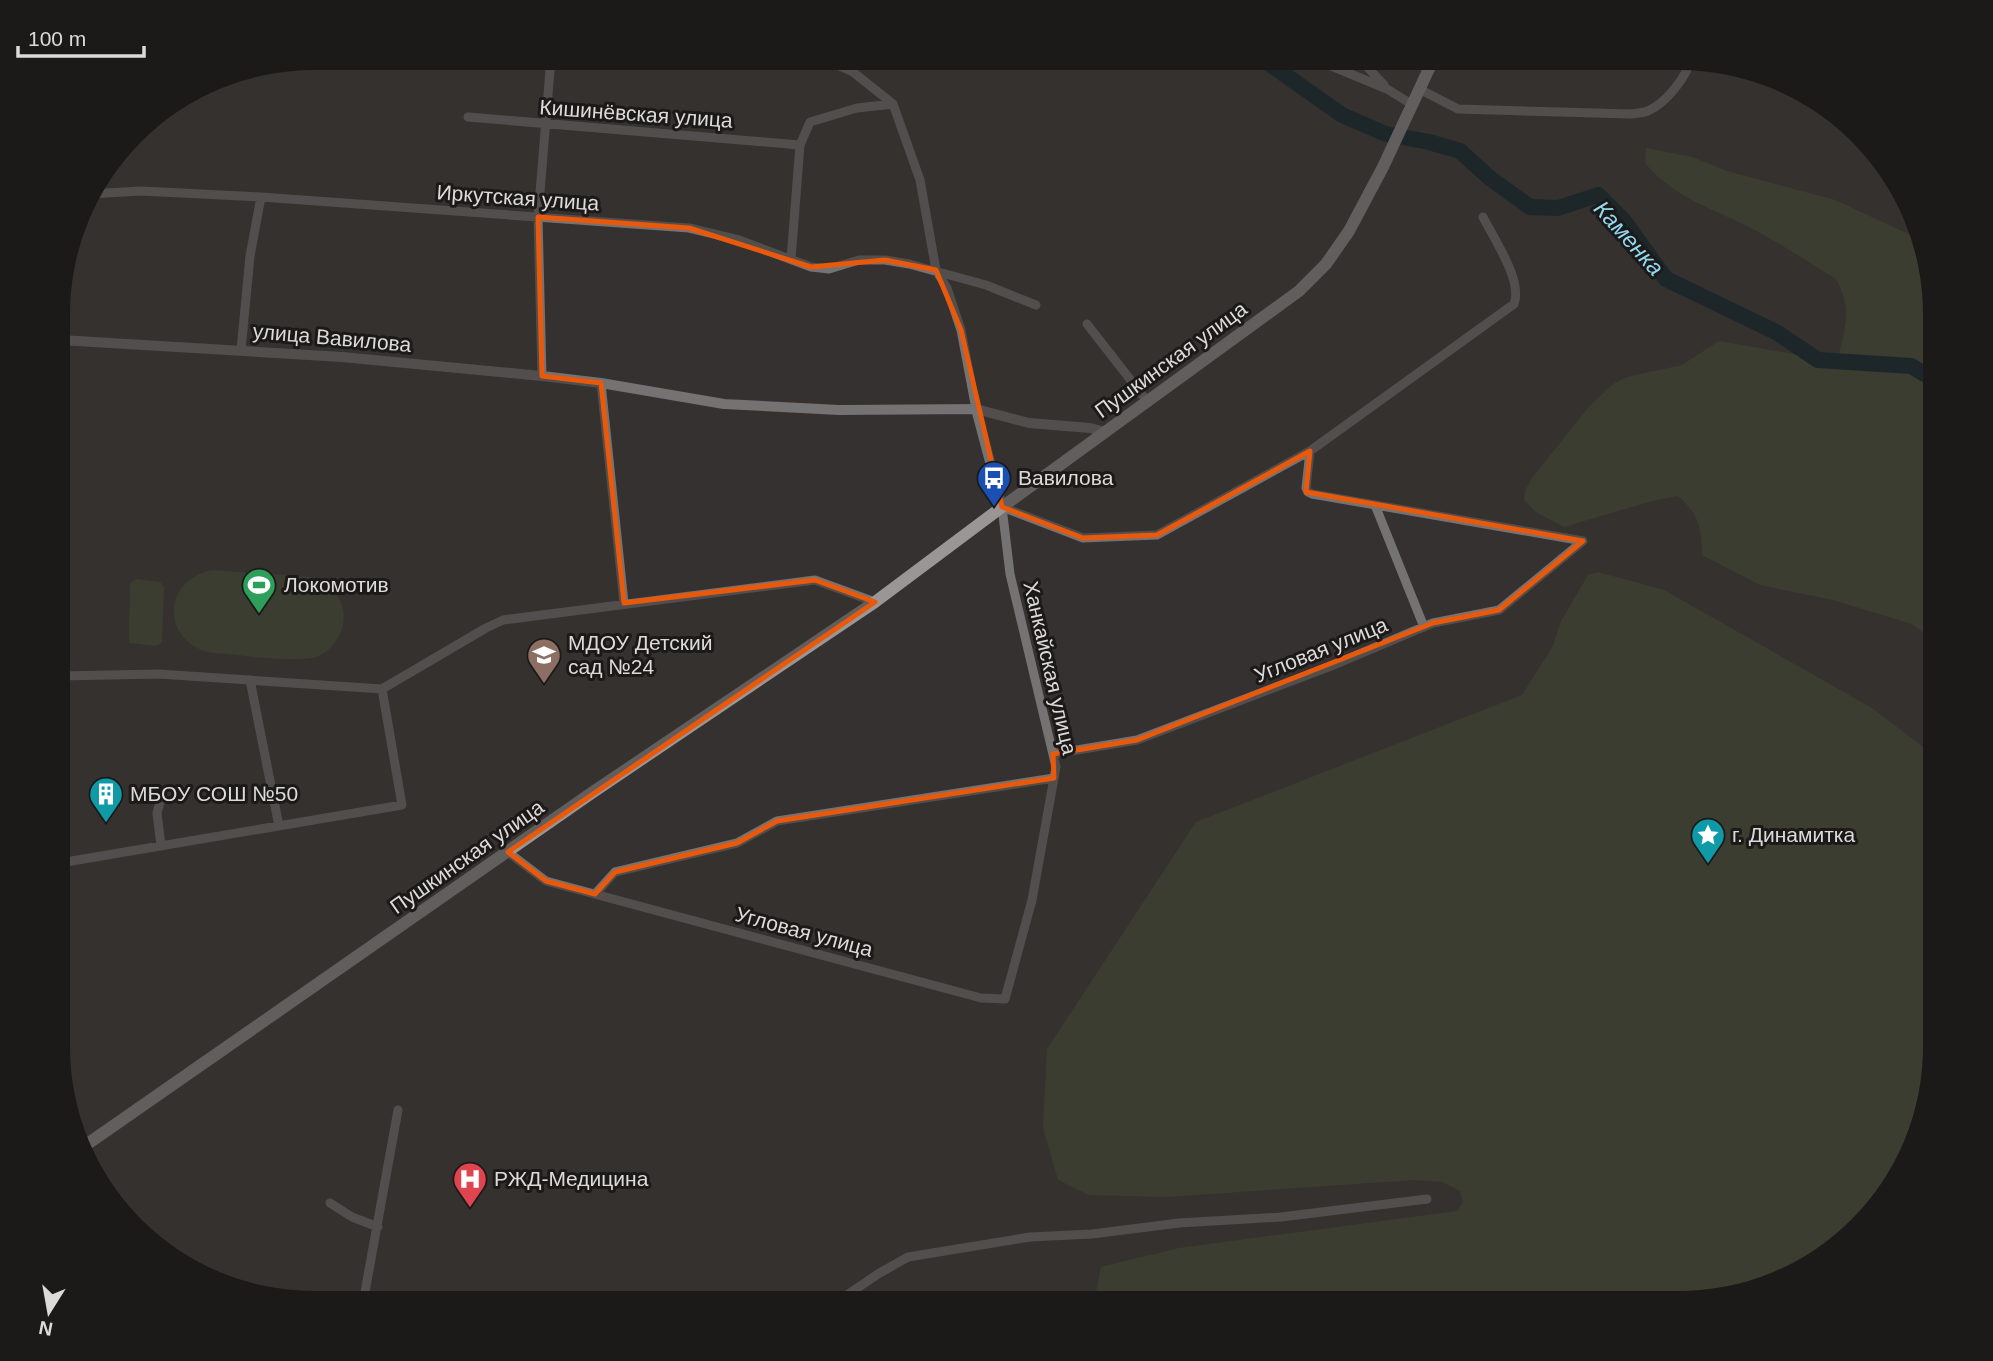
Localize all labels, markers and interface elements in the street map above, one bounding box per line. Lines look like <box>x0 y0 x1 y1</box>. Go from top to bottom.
scale bar <box>18 14 144 58</box>
text: 100 m <box>28 27 86 50</box>
street label: Кишинёвская улица <box>539 95 734 132</box>
street label: Иркутская улица <box>436 180 600 215</box>
water label: Каменка <box>1589 195 1669 281</box>
street label: Пушкинская улица <box>1090 297 1251 422</box>
street label: улица Вавилова <box>252 319 413 356</box>
bus stop icon: Вавилова <box>975 459 1013 508</box>
place label: Вавилова <box>1018 466 1114 489</box>
sports icon: Локомотив <box>240 566 278 615</box>
place label: Локомотив <box>284 573 389 596</box>
street label: Ханкайская улица <box>1019 579 1082 757</box>
street label: Угловая улица <box>1251 612 1391 687</box>
place label: МДОУ Детский сад №24 <box>568 631 713 678</box>
school or university icon: МДОУ Детский сад №24 <box>525 636 563 685</box>
building icon: МБОУ СОШ №50 <box>87 775 125 824</box>
place label: МБОУ СОШ №50 <box>130 782 298 805</box>
street label: Пушкинская улица <box>386 795 548 918</box>
place icon: г. Динамитка <box>1689 816 1727 865</box>
place label: г. Динамитка <box>1732 823 1855 846</box>
street label: Угловая улица <box>733 902 876 961</box>
hospital icon: РЖД-Медицина <box>451 1160 489 1209</box>
place label: РЖД-Медицина <box>494 1167 649 1190</box>
north arrow <box>14 1277 84 1347</box>
text: N <box>37 1317 55 1340</box>

